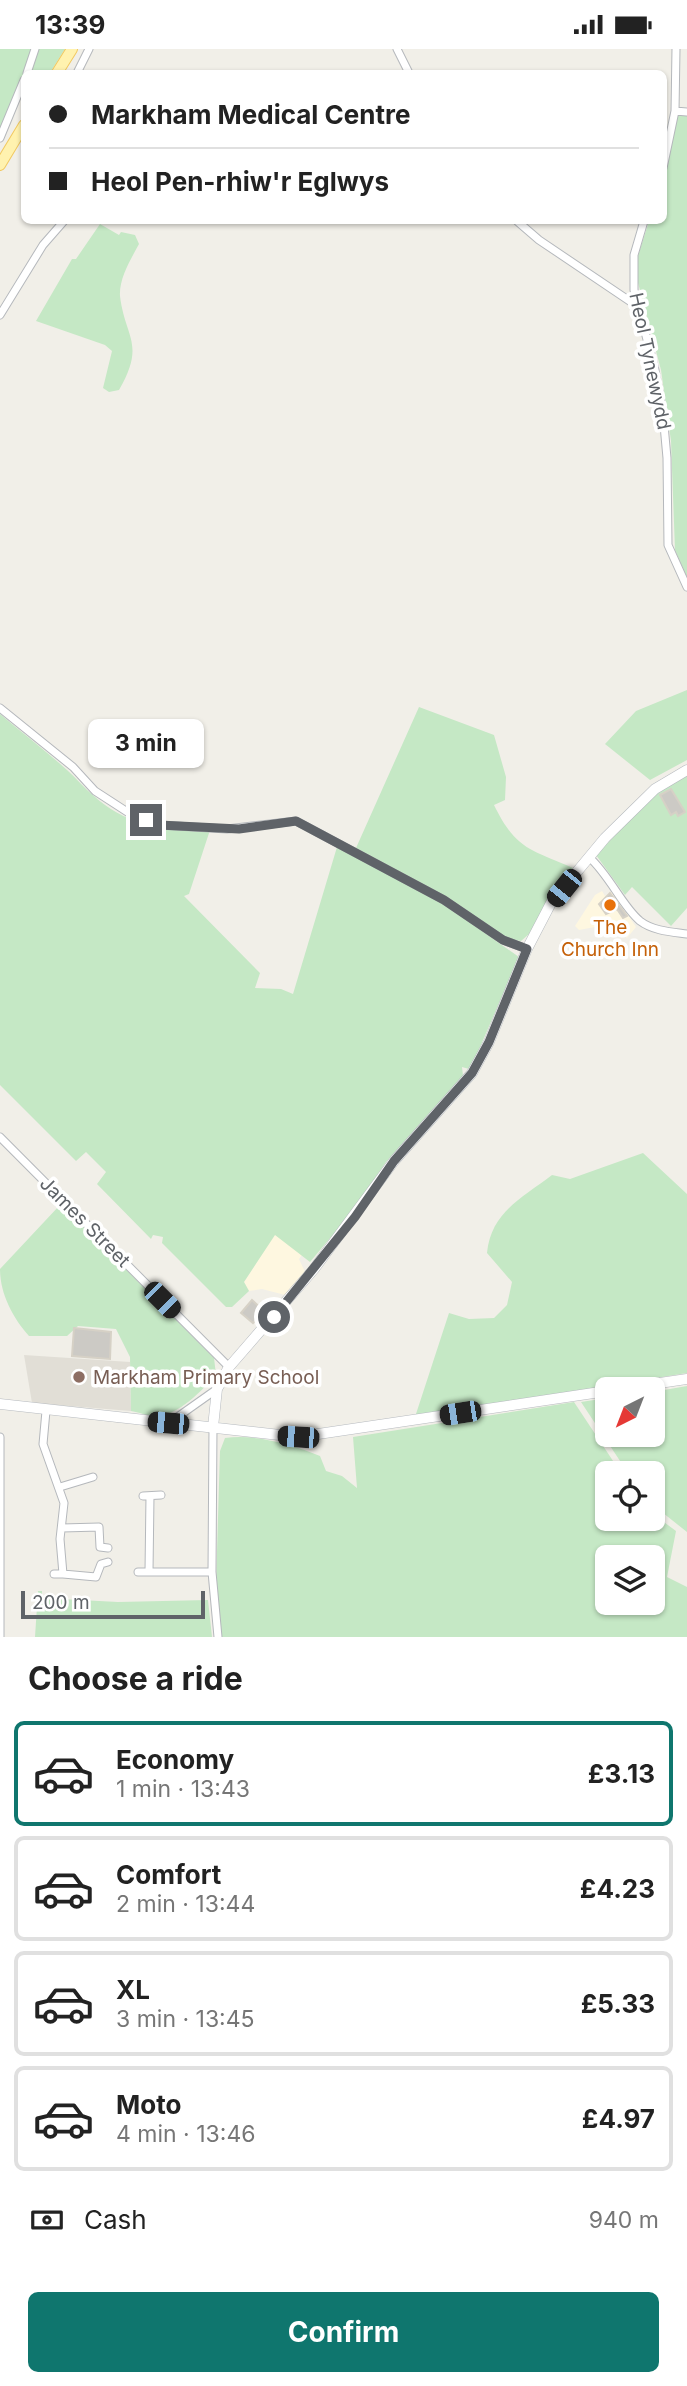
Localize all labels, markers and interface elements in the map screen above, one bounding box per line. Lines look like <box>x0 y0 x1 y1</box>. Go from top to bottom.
text: 13:39 <box>35 9 105 40</box>
text: Markham Medical Centre <box>91 99 410 130</box>
text: Heol Pen-rhiw'r Eglwys <box>91 166 389 197</box>
street label: Heol Tynewydd <box>624 290 676 432</box>
callout: 3 min <box>88 719 204 767</box>
text: 3 min <box>115 729 177 757</box>
route end <box>130 804 162 836</box>
car <box>543 865 586 911</box>
marker: The Church Inn <box>602 897 618 913</box>
place label: The Church Inn <box>561 916 659 961</box>
street label: James Street <box>35 1172 135 1272</box>
car <box>140 1278 185 1322</box>
route start <box>258 1301 290 1333</box>
place label: Markham Primary School <box>93 1366 319 1389</box>
marker: Markham Primary School <box>71 1369 87 1385</box>
north arrow <box>595 1377 665 1447</box>
map controls <box>595 1377 665 1615</box>
car <box>438 1399 483 1427</box>
car <box>147 1411 190 1435</box>
car <box>277 1425 320 1449</box>
button: locate <box>595 1461 665 1531</box>
button: layers <box>595 1545 665 1615</box>
scale bar <box>21 1588 205 1620</box>
text: 200 m <box>32 1591 90 1614</box>
text: Choose a ride <box>28 1659 243 1698</box>
icon: car <box>32 1742 95 1805</box>
text: Economy <box>116 1744 234 1775</box>
text: £3.13 <box>588 1758 655 1789</box>
text: 1 min · 13:43 <box>116 1775 250 1803</box>
icon: car <box>32 1857 95 1920</box>
text: Comfort <box>116 1859 221 1890</box>
text: £4.23 <box>580 1873 655 1904</box>
text: 2 min · 13:44 <box>116 1890 255 1918</box>
icon: car <box>32 1972 95 2035</box>
text: XL <box>116 1974 150 2005</box>
text: £5.33 <box>581 1988 655 2019</box>
text: 3 min · 13:45 <box>116 2005 255 2033</box>
icon: car <box>32 2087 95 2150</box>
text: Moto <box>116 2089 181 2120</box>
text: £4.97 <box>582 2103 655 2134</box>
text: 4 min · 13:46 <box>116 2120 256 2148</box>
icon: cash <box>28 2201 66 2239</box>
text: Cash <box>84 2204 147 2235</box>
text: 940 m <box>589 2206 659 2234</box>
button: Confirm <box>28 2292 659 2372</box>

